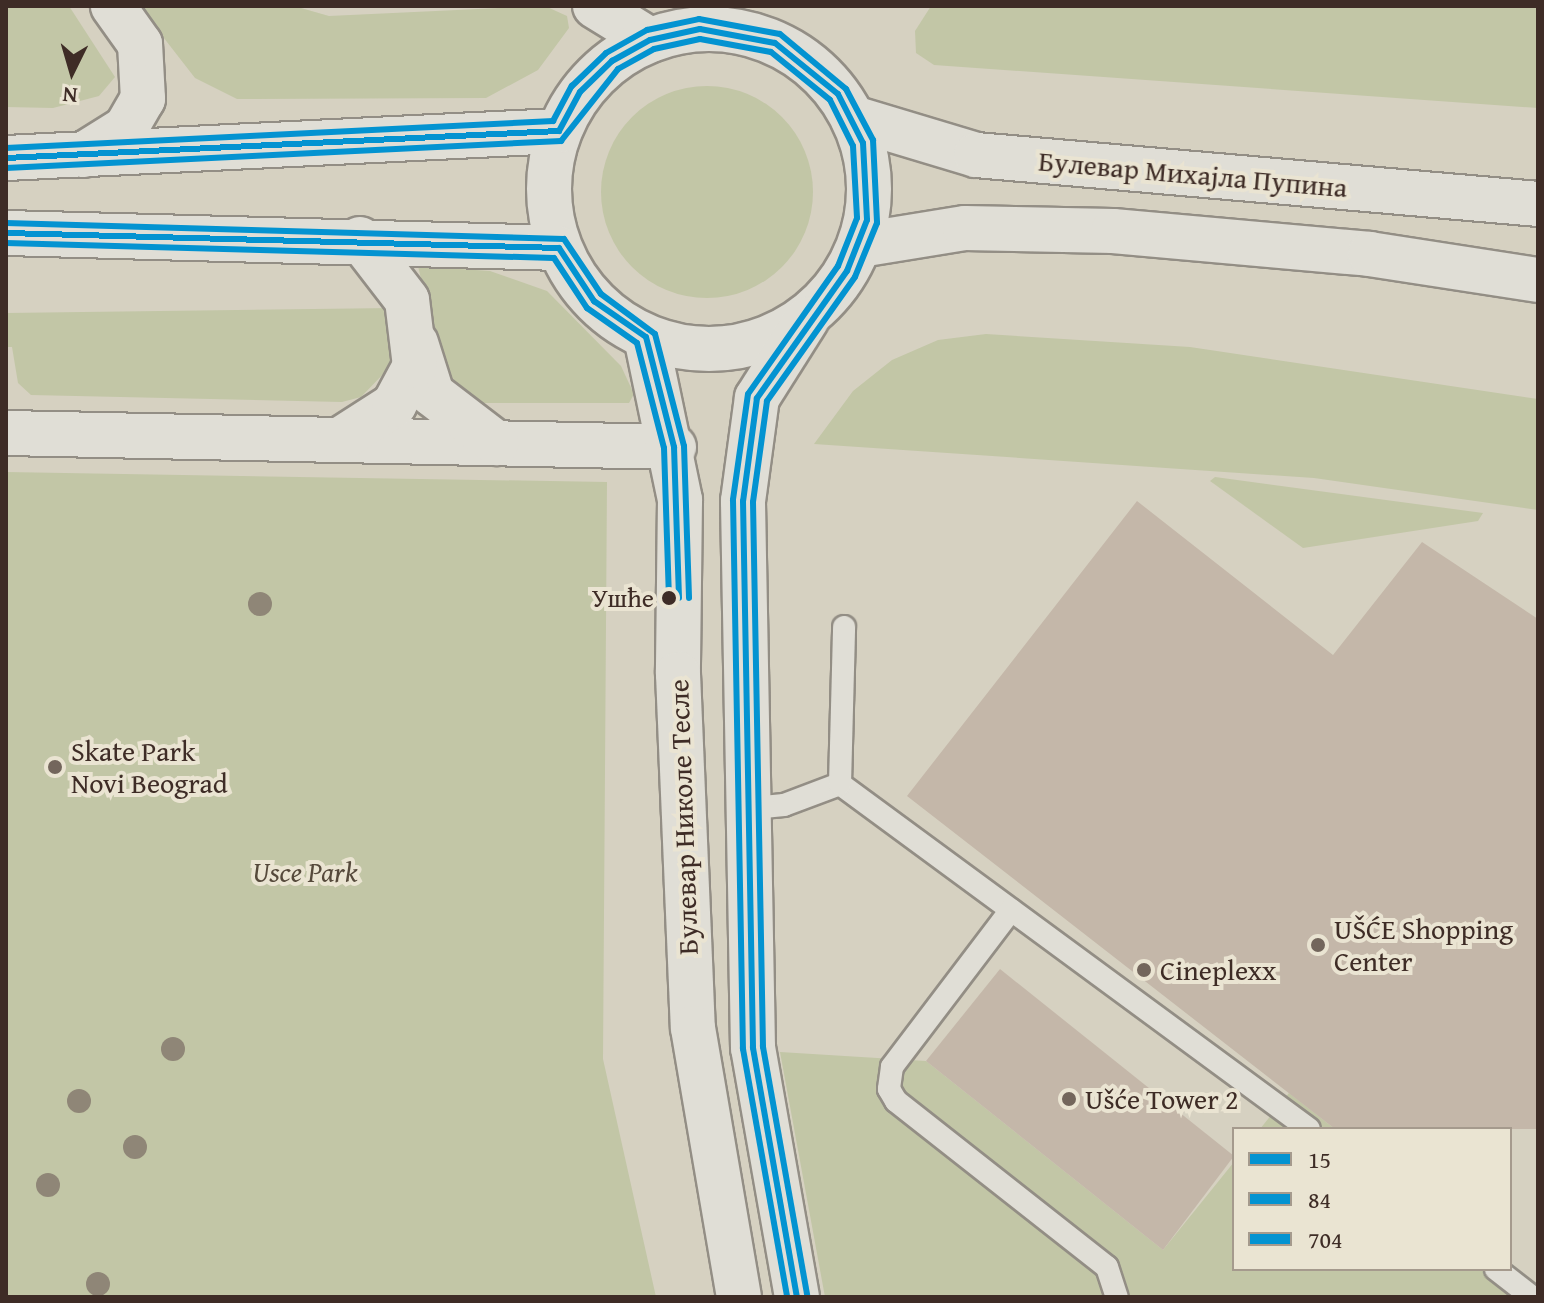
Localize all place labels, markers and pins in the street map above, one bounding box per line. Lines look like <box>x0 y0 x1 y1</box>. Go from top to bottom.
place label: Ушће <box>592 582 654 614</box>
marker: Ушће <box>661 590 677 606</box>
place label: Skate Park Novi Beograd <box>71 734 228 800</box>
marker: Skate Park Novi Beograd <box>46 758 64 776</box>
place label: UŠĆE Shopping Center <box>1334 912 1513 978</box>
marker: UŠĆE Shopping Center <box>1309 936 1327 954</box>
place label: Cineplexx <box>1160 953 1276 987</box>
marker: Cineplexx <box>1135 961 1153 979</box>
place label: Ušće Tower 2 <box>1085 1082 1238 1116</box>
marker: Ušće Tower 2 <box>1060 1090 1078 1108</box>

